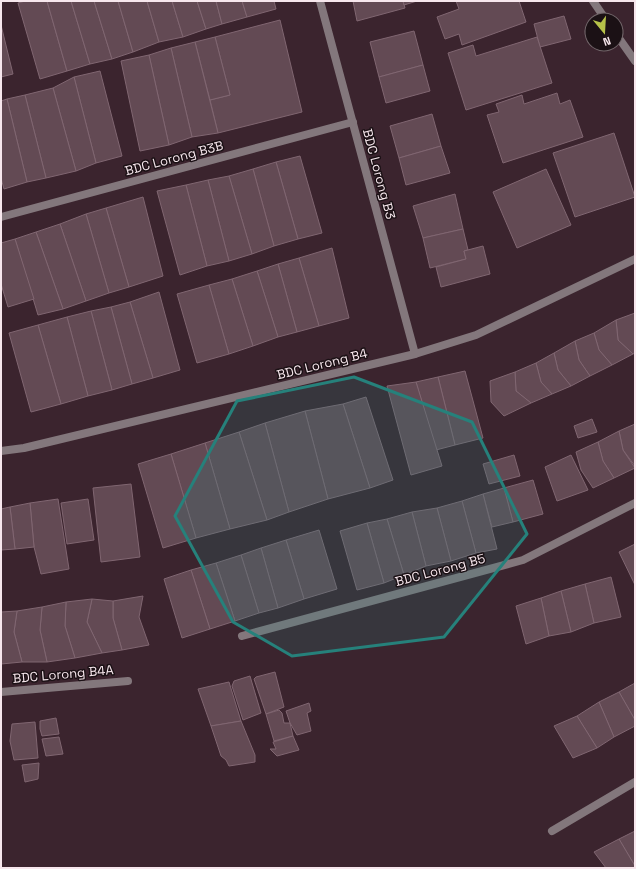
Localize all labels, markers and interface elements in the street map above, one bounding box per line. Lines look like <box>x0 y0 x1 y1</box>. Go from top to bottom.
north arrow <box>584 12 624 52</box>
text: N <box>601 34 613 49</box>
street label: BDC Lorong B3 <box>359 127 399 221</box>
street label: BDC Lorong B3B <box>123 137 225 179</box>
street label: BDC Lorong B4 <box>275 344 369 384</box>
street label: BDC Lorong B5 <box>393 550 487 590</box>
street label: BDC Lorong B4A <box>12 661 114 687</box>

